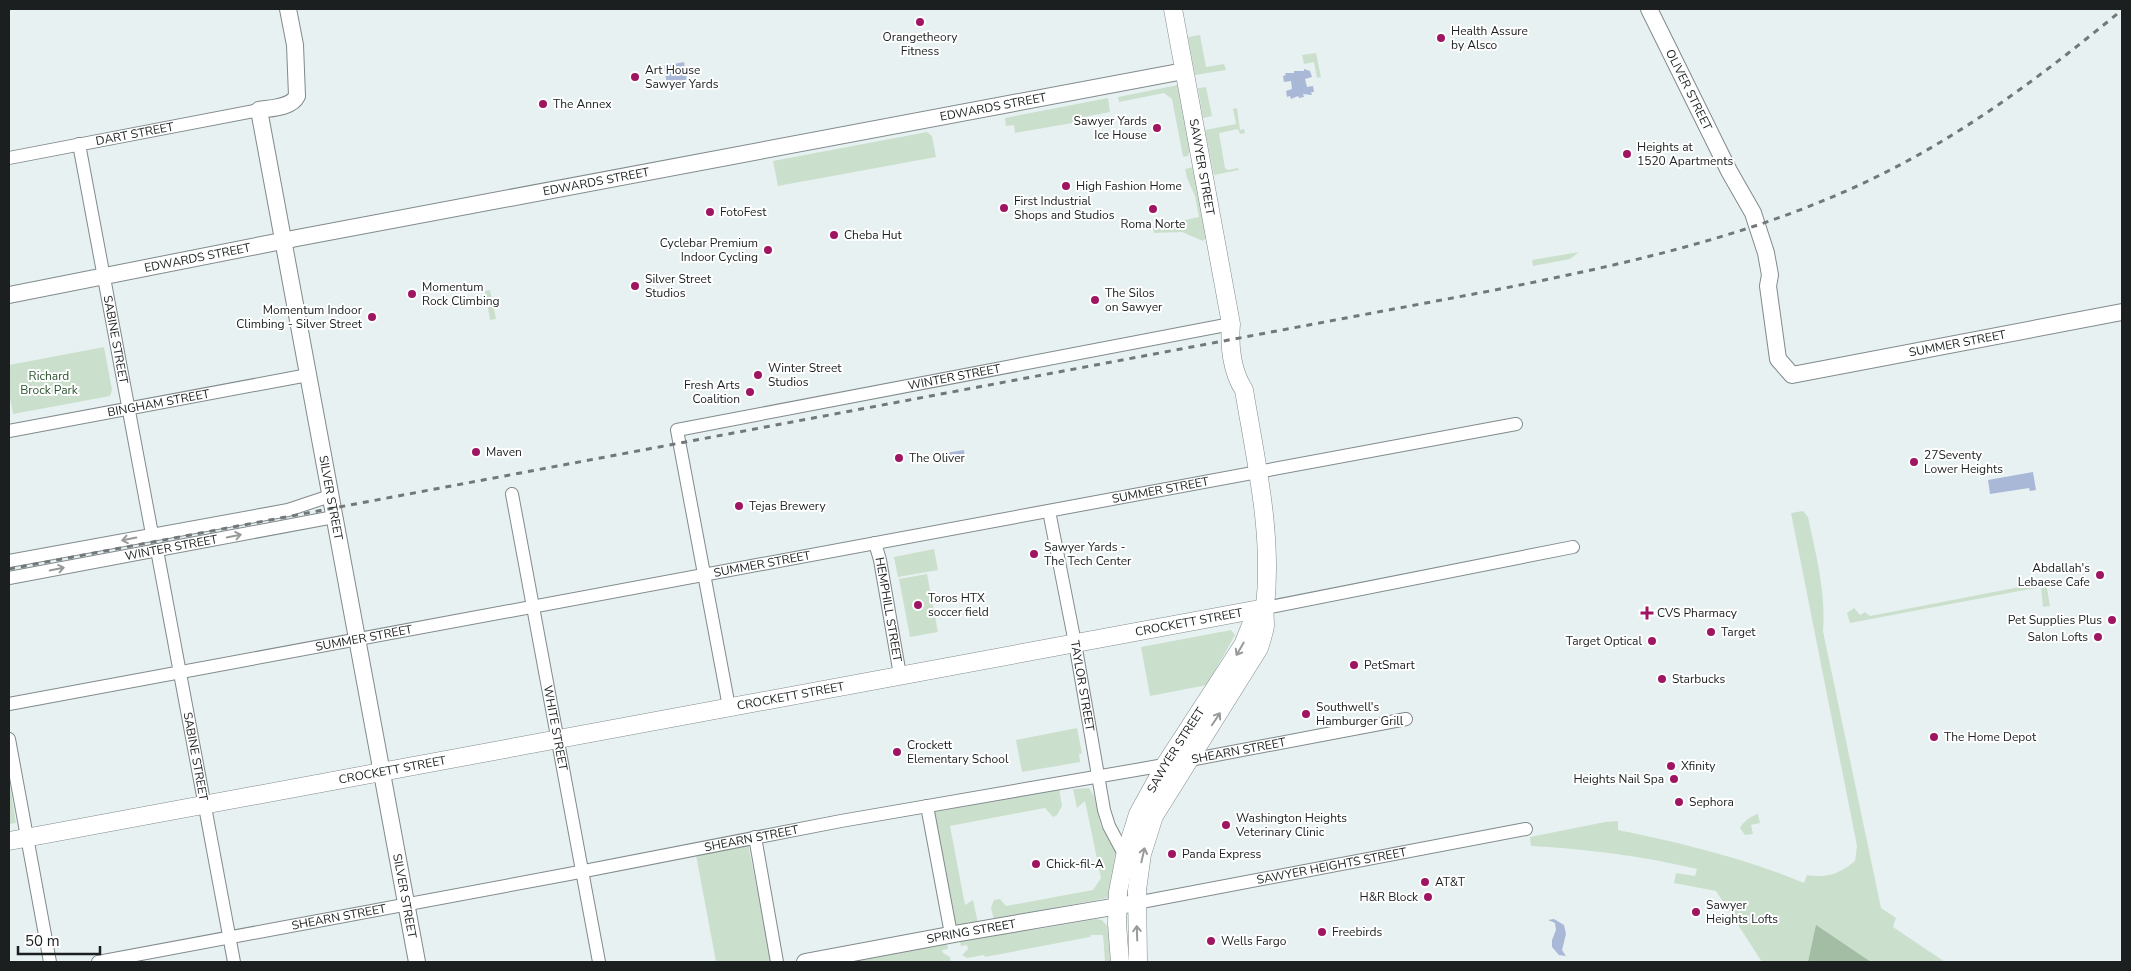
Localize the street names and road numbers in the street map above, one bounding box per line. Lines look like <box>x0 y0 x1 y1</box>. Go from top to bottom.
street label: OLIVER STREET <box>1662 46 1716 134</box>
street label: EDWARDS STREET <box>939 89 1048 125</box>
street label: SAWYER STREET <box>1186 117 1218 217</box>
street label: DART STREET <box>94 118 176 149</box>
street label: EDWARDS STREET <box>542 164 651 200</box>
street label: EDWARDS STREET <box>143 239 253 276</box>
street label: SABINE STREET <box>99 294 132 386</box>
street label: SUMMER STREET <box>1908 326 2008 360</box>
street label: WINTER STREET <box>906 360 1003 394</box>
street label: BINGHAM STREET <box>106 385 212 420</box>
street label: SILVER STREET <box>315 454 347 542</box>
street label: SUMMER STREET <box>1110 473 1211 507</box>
street label: WINTER STREET <box>123 531 220 564</box>
street label: SUMMER STREET <box>712 547 813 581</box>
street label: HEMPHILL STREET <box>872 556 906 664</box>
street label: CROCKETT STREET <box>1134 604 1245 640</box>
street label: SUMMER STREET <box>314 621 414 655</box>
street label: TAYLOR STREET <box>1067 639 1098 733</box>
street label: CROCKETT STREET <box>736 678 846 714</box>
street label: WHITE STREET <box>540 684 571 773</box>
street label: SAWYER STREET <box>1143 704 1209 796</box>
street label: SABINE STREET <box>179 711 212 803</box>
street label: SHEARN STREET <box>1190 734 1288 768</box>
street label: CROCKETT STREET <box>337 752 448 788</box>
street label: SHEARN STREET <box>703 821 801 855</box>
street label: SAWYER HEIGHTS STREET <box>1255 844 1409 888</box>
street label: SILVER STREET <box>389 852 421 940</box>
street label: SHEARN STREET <box>290 900 388 934</box>
street label: SPRING STREET <box>925 915 1018 947</box>

